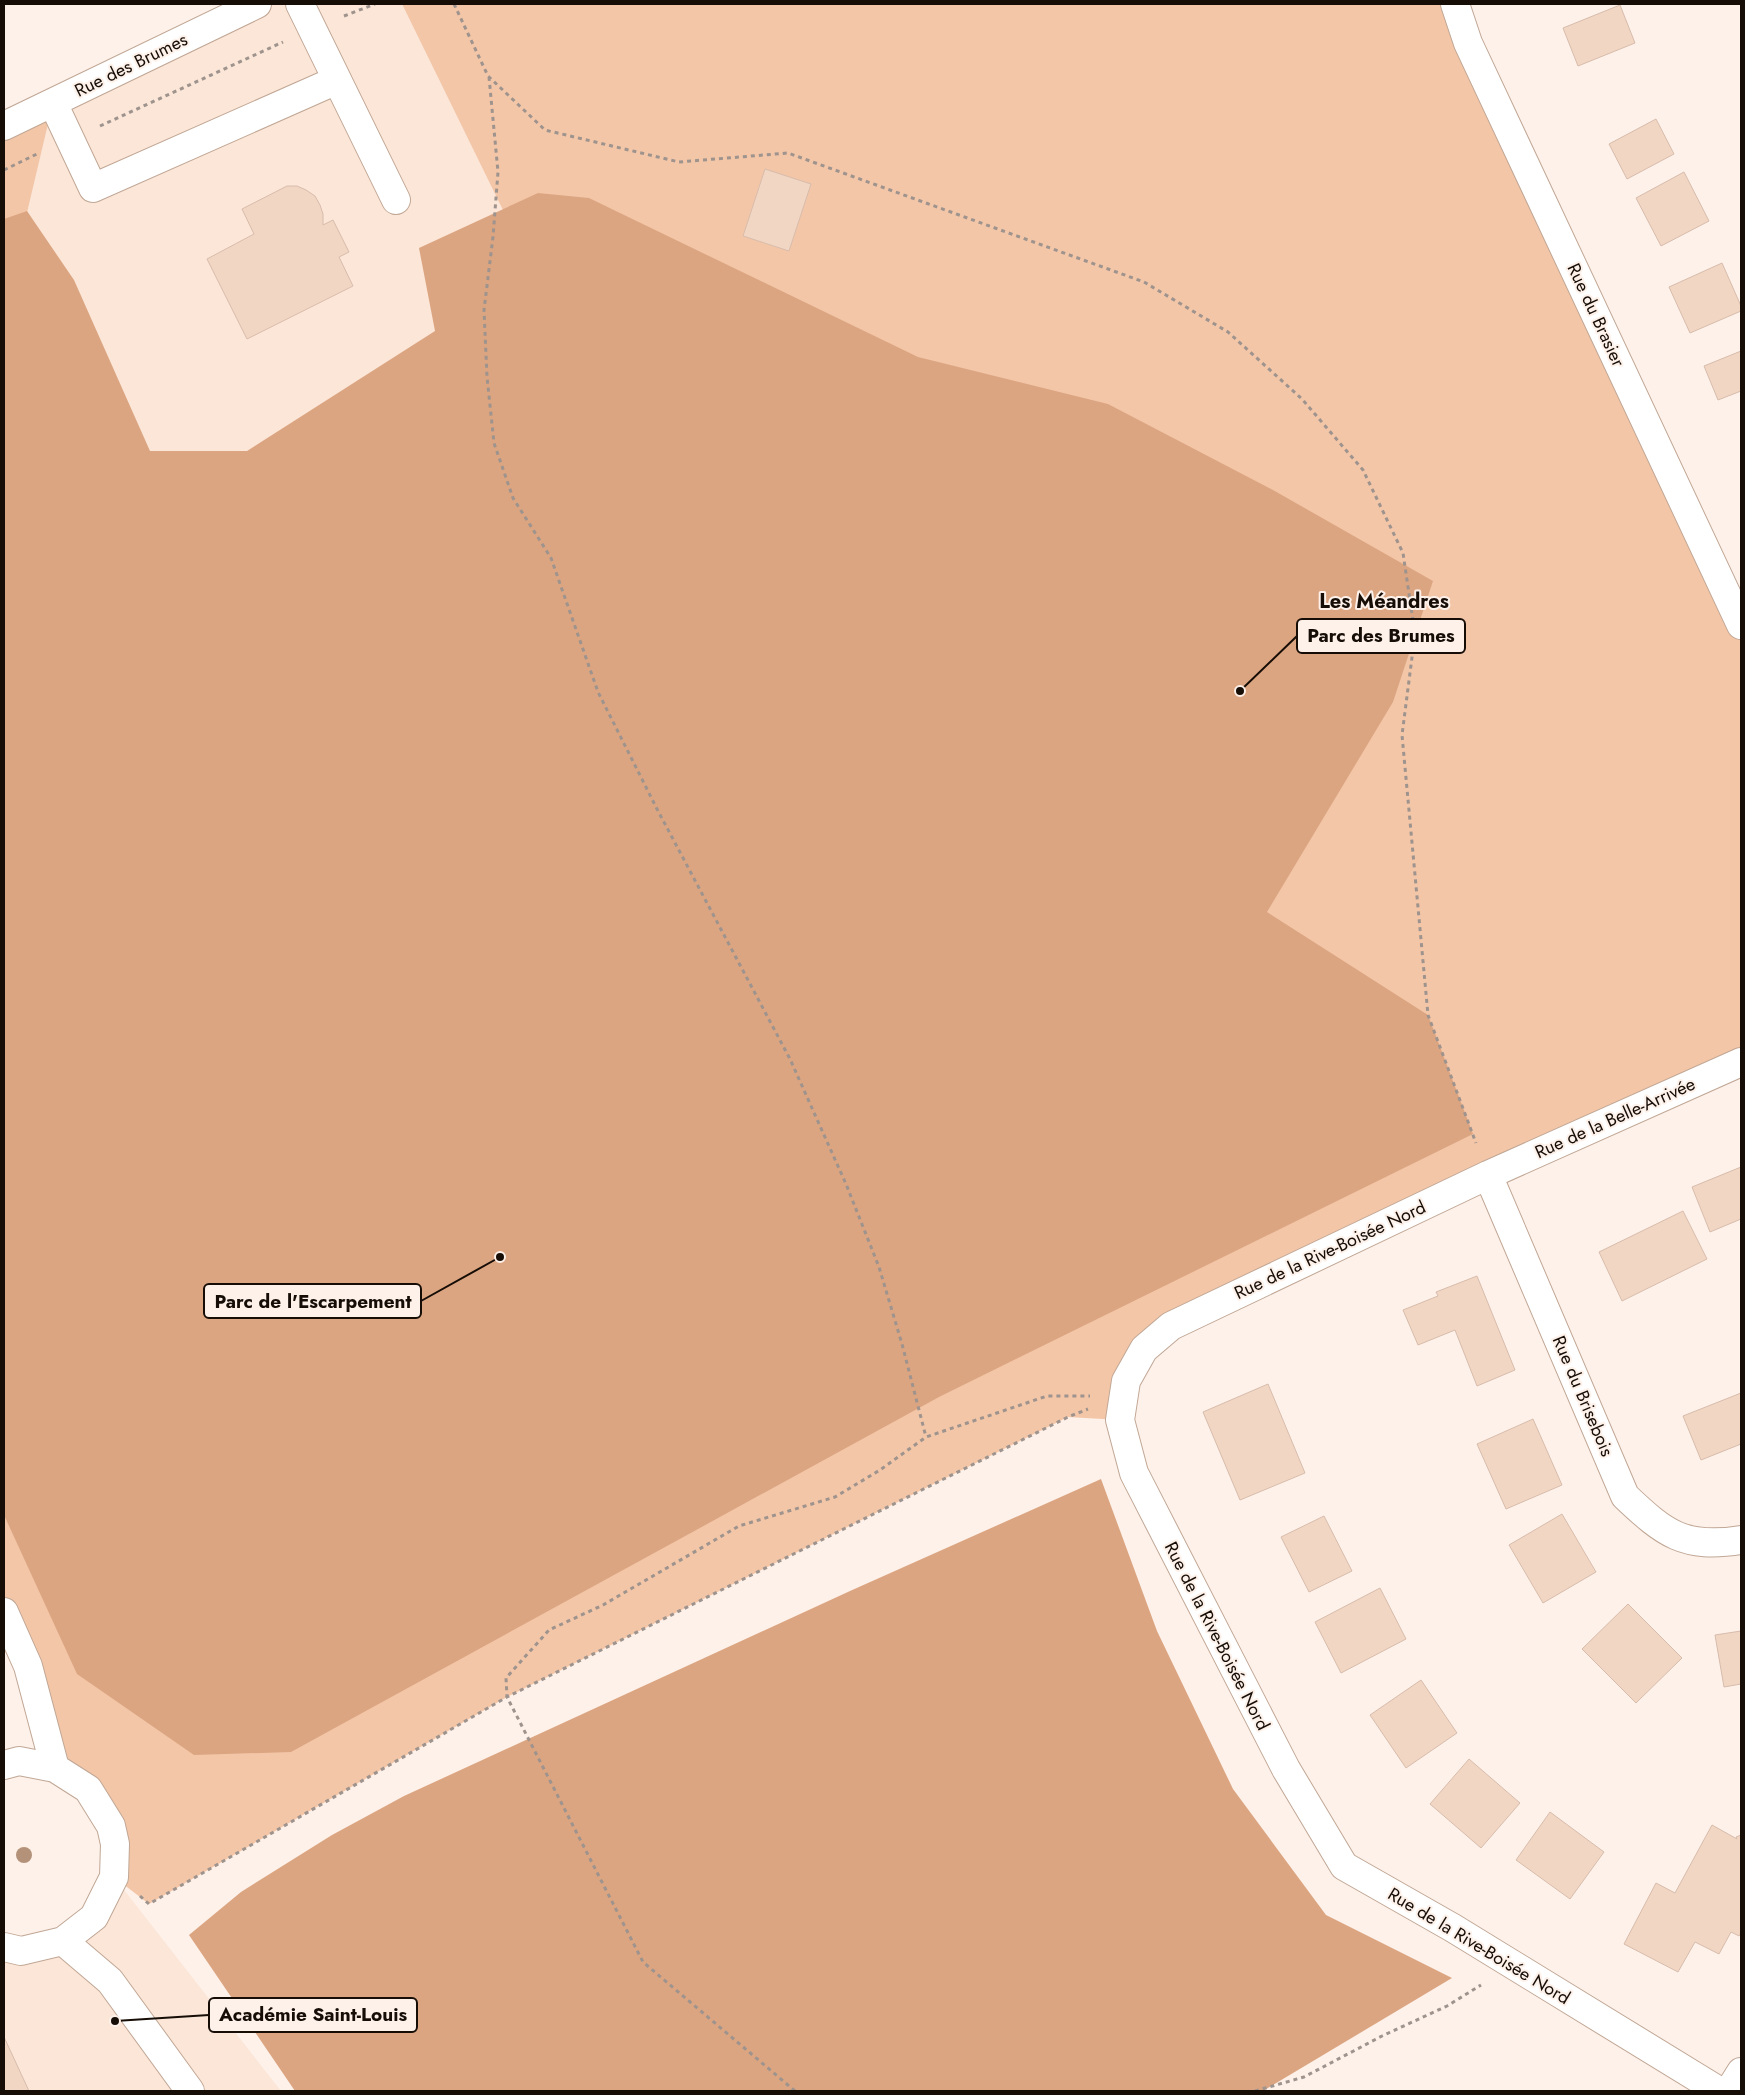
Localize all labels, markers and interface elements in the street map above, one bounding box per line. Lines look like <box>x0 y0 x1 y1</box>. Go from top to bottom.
street label: Rue des Brumes <box>70 26 192 104</box>
street label: Rue du Brasier <box>1561 259 1632 372</box>
district label: Les Méandres <box>1319 587 1449 616</box>
callout: Parc des Brumes <box>1297 619 1465 653</box>
text: Parc des Brumes <box>1307 622 1455 649</box>
street label: Rue de la Belle-Arrivée <box>1531 1071 1699 1165</box>
street label: Rue de la Rive-Boisée Nord <box>1230 1194 1430 1306</box>
callout: Parc de l'Escarpement <box>204 1284 421 1318</box>
text: Parc de l'Escarpement <box>215 1288 412 1315</box>
street label: Rue du Brisebois <box>1546 1332 1620 1460</box>
street label: Rue de la Rive-Boisée Nord <box>1158 1537 1276 1735</box>
street label: Rue de la Rive-Boisée Nord <box>1383 1881 1575 2011</box>
callout: Académie Saint-Louis <box>209 1998 417 2032</box>
text: Académie Saint-Louis <box>218 2001 407 2028</box>

